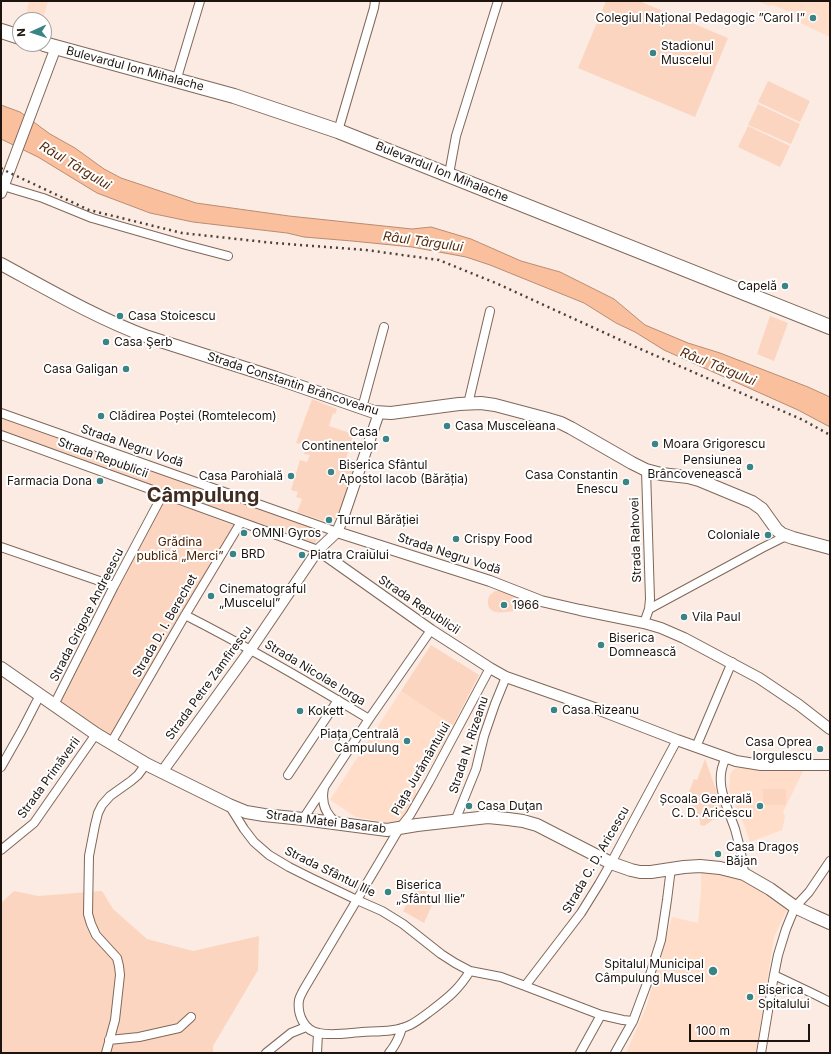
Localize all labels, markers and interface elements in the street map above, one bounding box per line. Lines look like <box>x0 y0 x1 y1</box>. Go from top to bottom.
place label: Colegiul Național Pedagogic ”Carol I” <box>595 11 805 25</box>
north arrow <box>12 12 52 52</box>
marker: Colegiul Național Pedagogic ”Carol I” <box>808 13 818 23</box>
text: N <box>14 28 28 37</box>
place label: Stadionul Muscelul <box>661 39 714 67</box>
street label: Bulevardul Ion Mihalache <box>64 44 206 94</box>
marker: Stadionul Muscelul <box>648 48 658 58</box>
water label: Râul Târgului <box>36 139 114 193</box>
street label: Bulevardul Ion Mihalache <box>373 139 511 205</box>
water label: Râul Târgului <box>382 229 464 255</box>
place label: Capelă <box>738 279 777 293</box>
marker: Capelă <box>780 281 790 291</box>
place label: Casa Stoicescu <box>128 309 216 323</box>
marker: Casa Stoicescu <box>115 311 125 321</box>
place label: Casa Şerb <box>114 335 173 349</box>
marker: Casa Şerb <box>101 337 111 347</box>
water label: Râul Târgului <box>678 345 758 389</box>
street label: Strada Constantin Brâncoveanu <box>205 349 381 419</box>
place label: Casa Galigan <box>43 362 118 376</box>
marker: Casa Galigan <box>121 364 131 374</box>
place label: Clădirea Poștei (Romtelecom) <box>109 409 277 423</box>
marker: Clădirea Poștei (Romtelecom) <box>96 411 106 421</box>
place label: Casa Musceleana <box>455 419 556 433</box>
marker: Casa Musceleana <box>442 421 452 431</box>
street label: Strada Negru Vodă <box>79 422 185 470</box>
place label: Casa Continentelor <box>302 425 378 453</box>
marker: Casa Continentelor <box>381 434 391 444</box>
street label: Strada Republicii <box>56 435 150 481</box>
place label: Moara Grigorescu <box>663 437 765 451</box>
marker: Moara Grigorescu <box>650 439 660 449</box>
place label: Pensiunea Brâncovenească <box>647 453 742 481</box>
place label: Biserica Sfântul Apostol Iacob (Bărăția) <box>339 458 468 486</box>
marker: Pensiunea Brâncovenească <box>745 462 755 472</box>
marker: Biserica Sfântul Apostol Iacob (Bărăția) <box>326 467 336 477</box>
place label: Casa Constantin Enescu <box>525 468 618 496</box>
place label: Casa Parohială <box>199 469 283 483</box>
marker: Casa Parohială <box>286 471 296 481</box>
place label: Farmacia Dona <box>7 474 92 488</box>
marker: Farmacia Dona <box>95 476 105 486</box>
marker: Casa Constantin Enescu <box>621 477 631 487</box>
district label: Câmpulung <box>147 484 259 508</box>
street label: Strada Rahovei <box>627 497 645 583</box>
place label: Turnul Bărăției <box>337 513 419 527</box>
marker: Turnul Bărăției <box>324 515 334 525</box>
place label: OMNI Gyros <box>252 526 321 540</box>
marker: OMNI Gyros <box>239 528 249 538</box>
place label: Coloniale <box>707 528 760 542</box>
marker: Coloniale <box>763 530 773 540</box>
street label: Strada Negru Vodă <box>396 531 502 577</box>
place label: Crispy Food <box>464 532 532 546</box>
marker: Crispy Food <box>451 534 461 544</box>
park label: Grădina publică „Merci” <box>137 535 223 563</box>
street label: Strada Grigore Andreescu <box>47 546 127 684</box>
place label: BRD <box>241 547 265 561</box>
place label: Piatra Craiului <box>310 548 389 562</box>
marker: BRD <box>228 549 238 559</box>
marker: Piatra Craiului <box>297 550 307 560</box>
street label: Strada D. I. Berechet <box>130 572 200 680</box>
street label: Strada Republicii <box>376 572 462 638</box>
place label: Cinematograful „Muscelul” <box>219 582 306 610</box>
marker: Cinematograful „Muscelul” <box>206 591 216 601</box>
place label: 1966 <box>512 598 539 612</box>
marker: 1966 <box>499 600 509 610</box>
place label: Vila Paul <box>692 610 741 624</box>
marker: Vila Paul <box>679 612 689 622</box>
street label: Strada Petre Zamfirescu <box>163 623 255 743</box>
place label: Biserica Domnească <box>609 631 676 659</box>
street label: Strada Nicolae Iorga <box>262 637 368 709</box>
marker: Biserica Domnească <box>596 640 606 650</box>
street label: Strada N. Rizeanu <box>446 695 492 795</box>
place label: Casa Rizeanu <box>562 703 639 717</box>
place label: Kokett <box>308 704 344 718</box>
marker: Casa Rizeanu <box>549 705 559 715</box>
marker: Kokett <box>295 706 305 716</box>
street label: Piața Jurământului <box>389 720 453 818</box>
place label: Piața Centrală Câmpulung <box>320 727 399 755</box>
street label: Strada Primăverii <box>15 735 83 821</box>
place label: Casa Oprea Iorgulescu <box>745 735 812 763</box>
marker: Piața Centrală Câmpulung <box>402 736 412 746</box>
marker: Casa Oprea Iorgulescu <box>815 744 825 754</box>
place label: Școala Generală C. D. Aricescu <box>659 792 752 820</box>
place label: Casa Duţan <box>477 799 543 813</box>
marker: Casa Duţan <box>464 801 474 811</box>
marker: Școala Generală C. D. Aricescu <box>755 801 765 811</box>
street label: Strada C. D. Aricescu <box>560 804 632 916</box>
street label: Strada Matei Basarab <box>265 807 387 837</box>
place label: Casa Dragoș Băjan <box>726 840 799 868</box>
street label: Strada Sfântul Ilie <box>282 844 378 900</box>
marker: Casa Dragoș Băjan <box>713 849 723 859</box>
place label: Biserica „Sfântul Ilie” <box>396 878 465 906</box>
marker: Biserica „Sfântul Ilie” <box>383 887 393 897</box>
place label: Spitalul Municipal Câmpulung Muscel <box>595 957 704 985</box>
marker: Spitalul Municipal Câmpulung Muscel <box>707 965 719 977</box>
place label: Biserica Spitalului <box>758 983 810 1011</box>
marker: Biserica Spitalului <box>745 992 755 1002</box>
scale bar <box>691 1016 812 1042</box>
text: 100 m <box>696 1023 730 1038</box>

